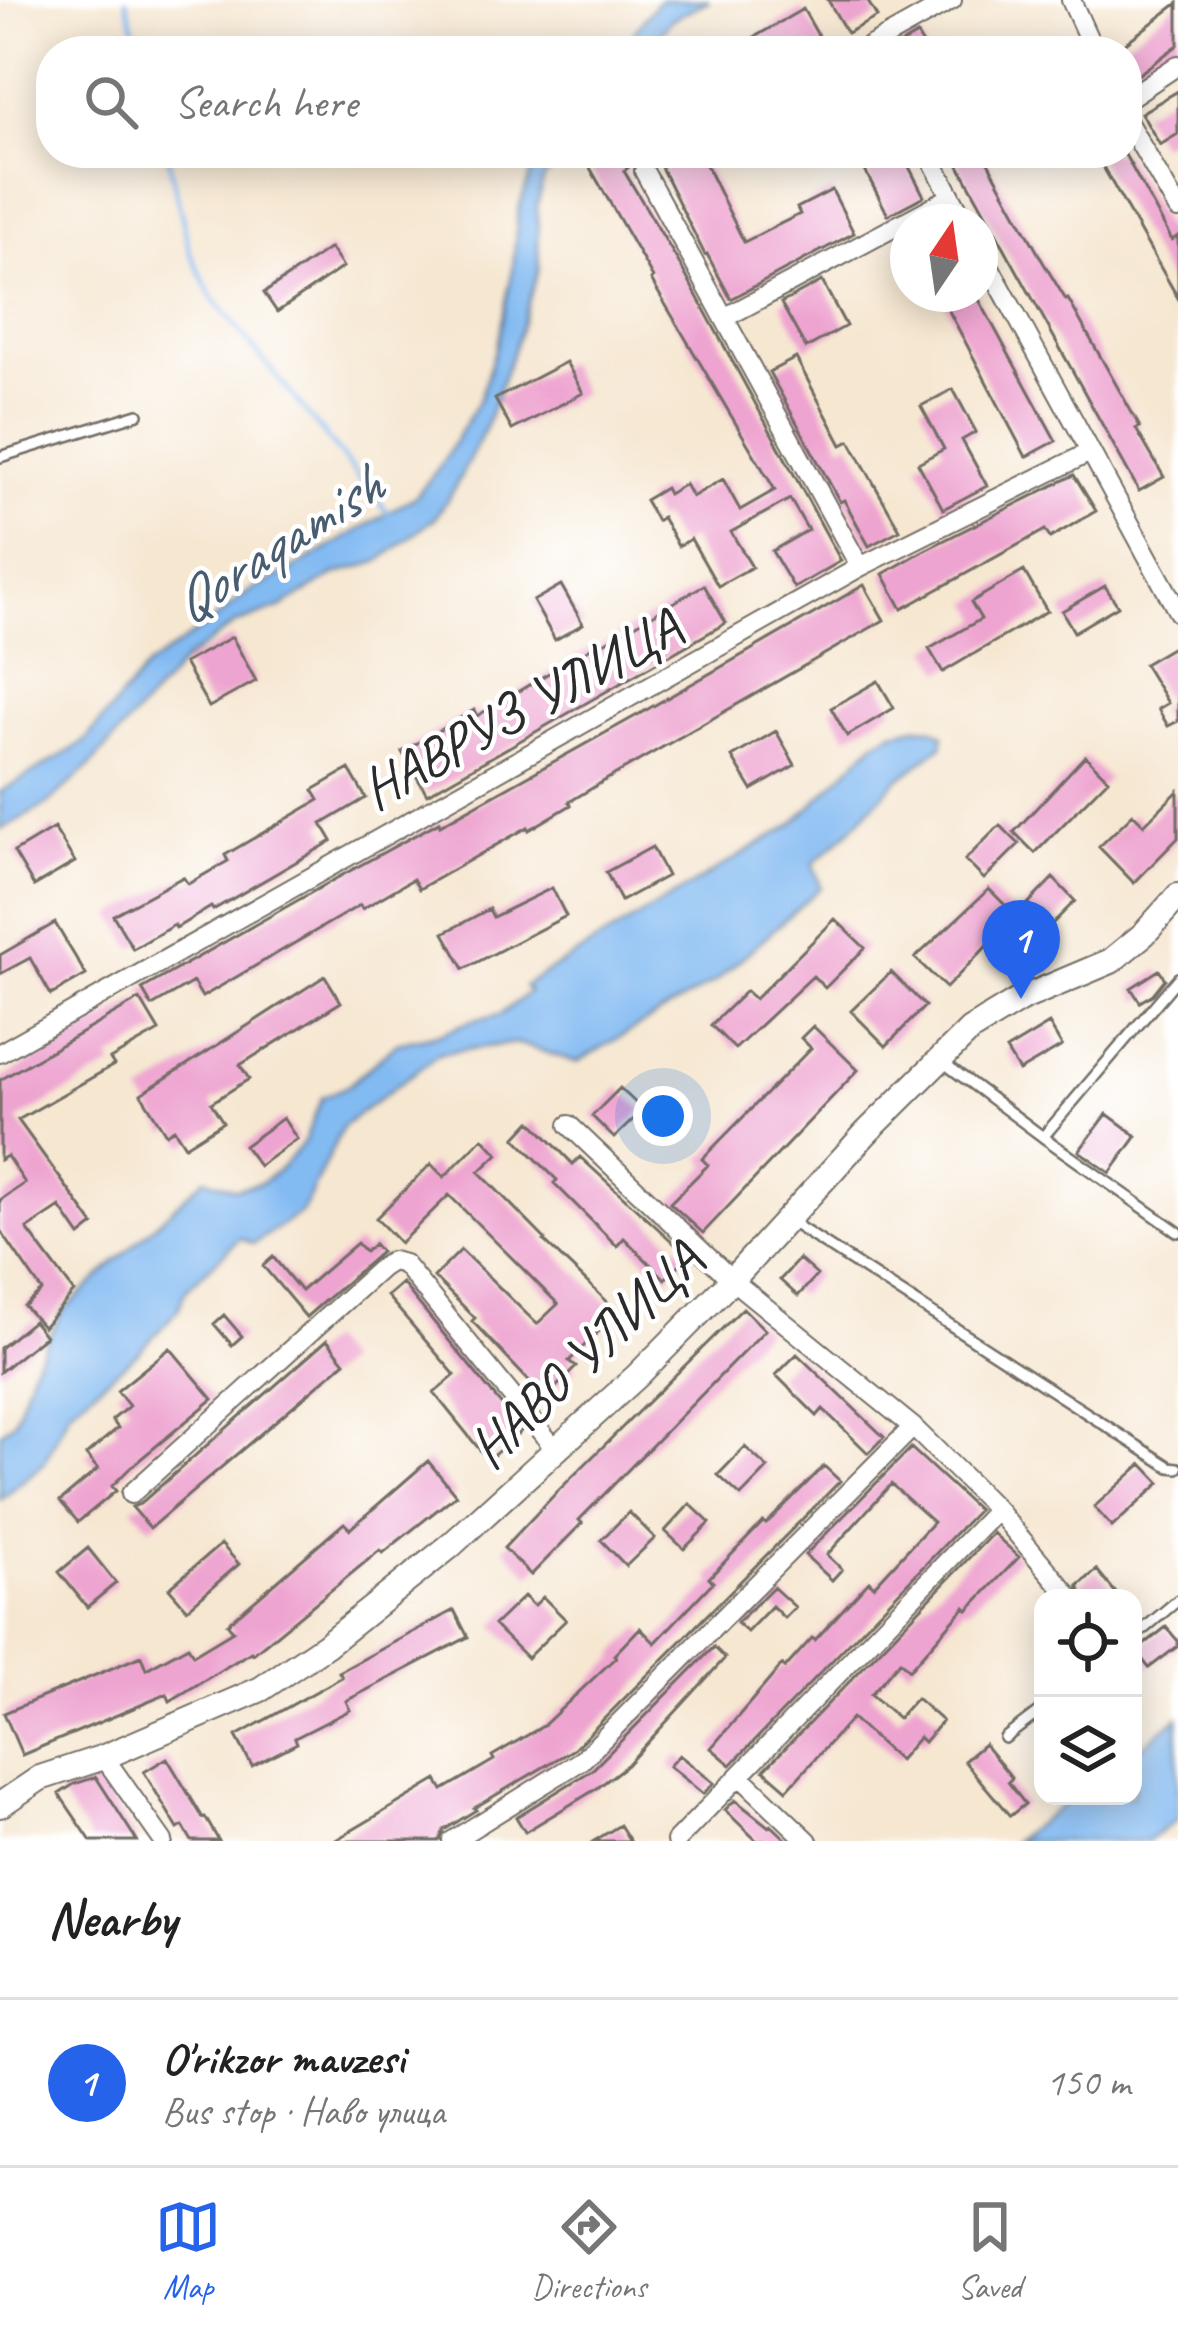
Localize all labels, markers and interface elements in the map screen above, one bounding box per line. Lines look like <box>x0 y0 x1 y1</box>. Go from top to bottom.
search box <box>36 36 1142 168</box>
icon: search <box>78 69 144 135</box>
text: Search here <box>174 74 357 131</box>
north arrow <box>890 204 998 312</box>
water label: Qoraqamish <box>157 445 400 640</box>
street label: НАВРУЗ УЛИЦА <box>348 590 694 825</box>
pin: 1 <box>982 900 1060 999</box>
your location <box>633 1086 693 1146</box>
street label: НАВО УЛИЦА <box>453 1224 718 1483</box>
map controls <box>1034 1589 1142 1805</box>
button: locate <box>1034 1589 1142 1697</box>
button: layers <box>1034 1697 1142 1805</box>
text: Nearby <box>48 1887 176 1951</box>
text: O'rikzor mavzesi <box>162 2030 405 2087</box>
text: 1 <box>78 2058 96 2107</box>
text: 150 m <box>1046 2058 1130 2107</box>
text: Bus stop · Наво улица <box>162 2087 445 2136</box>
tab: Map <box>155 2194 221 2308</box>
tab: Directions <box>532 2194 646 2308</box>
tab: Saved <box>957 2194 1023 2308</box>

